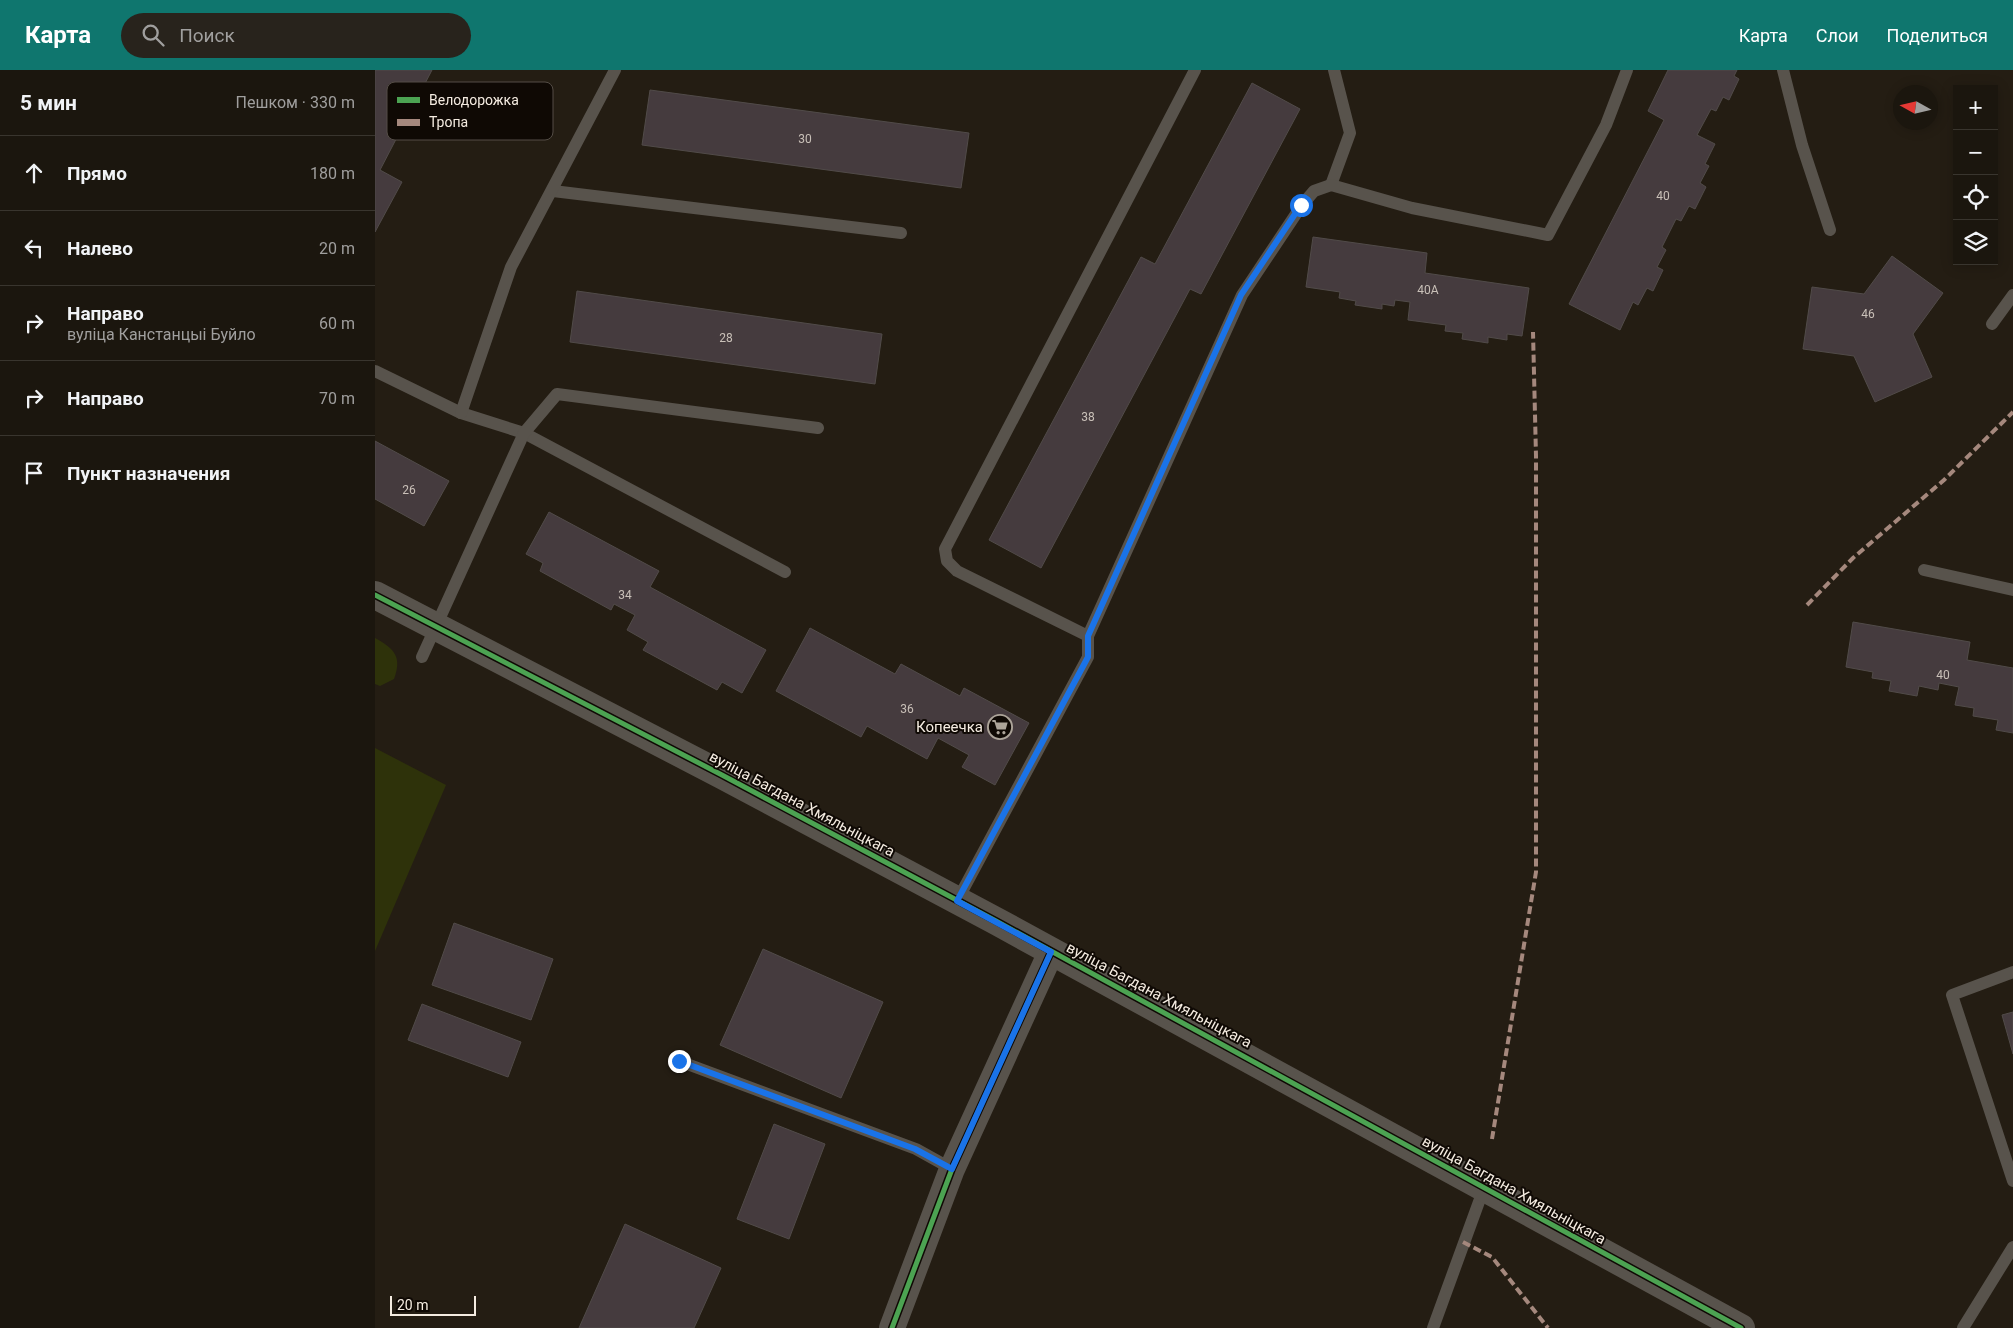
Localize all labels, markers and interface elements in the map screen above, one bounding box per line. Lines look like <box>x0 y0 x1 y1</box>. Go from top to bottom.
search box <box>121 13 471 58</box>
text: Карта <box>25 21 91 49</box>
icon: search <box>139 21 167 49</box>
text: Поиск <box>179 24 235 47</box>
text: Карта <box>1739 25 1788 46</box>
text: Слои <box>1816 25 1859 46</box>
text: Поделиться <box>1887 25 1988 46</box>
legend <box>387 82 553 140</box>
north arrow <box>1893 85 1938 130</box>
map controls <box>1953 85 1998 265</box>
button: + <box>1953 85 1998 130</box>
text: 5 мин <box>20 91 77 115</box>
text: Велодорожка <box>429 92 519 108</box>
text: Пешком · 330 m <box>236 93 355 112</box>
text: Тропа <box>429 114 468 130</box>
button: − <box>1953 130 1998 175</box>
house number: 30 <box>798 132 812 146</box>
icon: ahead <box>20 159 48 187</box>
text: Прямо <box>67 162 127 185</box>
text: 180 m <box>310 164 355 183</box>
button: locate <box>1953 175 1998 220</box>
house number: 40 <box>1656 189 1670 203</box>
route start <box>1290 194 1313 217</box>
button: layers <box>1953 220 1998 265</box>
icon: left <box>20 234 48 262</box>
text: Налево <box>67 237 133 260</box>
text: 20 m <box>319 239 355 258</box>
house number: 40А <box>1417 283 1439 297</box>
text: Направо <box>67 302 144 325</box>
house number: 46 <box>1861 307 1875 321</box>
icon: right <box>20 309 48 337</box>
text: 60 m <box>319 314 355 333</box>
text: вуліца Канстанцыі Буйло <box>67 325 256 344</box>
house number: 28 <box>719 331 733 345</box>
icon: right <box>20 384 48 412</box>
text: Направо <box>67 387 144 410</box>
text: 70 m <box>319 389 355 408</box>
house number: 38 <box>1081 410 1095 424</box>
icon: arrive <box>20 459 48 487</box>
text: Пункт назначения <box>67 462 230 485</box>
house number: 26 <box>402 483 416 497</box>
house number: 34 <box>618 588 632 602</box>
house number: 40 <box>1936 668 1950 682</box>
house number: 36 <box>900 702 914 716</box>
supermarket icon: Копеечка <box>987 714 1013 740</box>
place label: Копеечка <box>916 718 983 736</box>
street label: вуліца Багдана Хмяльніцкага <box>706 747 898 861</box>
street label: вуліца Багдана Хмяльніцкага <box>1063 938 1255 1052</box>
route end <box>668 1050 691 1073</box>
street label: вуліца Багдана Хмяльніцкага <box>1419 1132 1609 1248</box>
scale bar <box>390 1293 476 1316</box>
text: 20 m <box>397 1297 429 1313</box>

